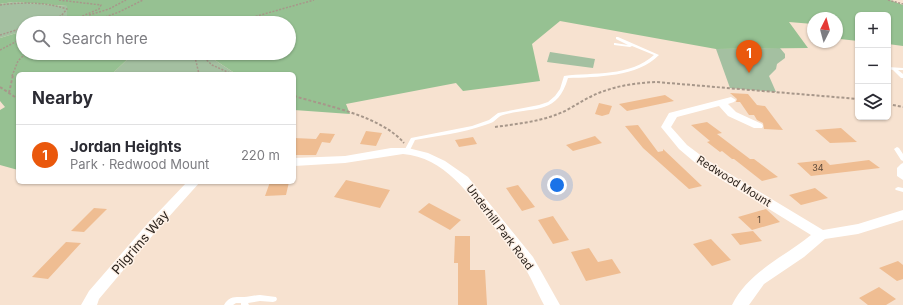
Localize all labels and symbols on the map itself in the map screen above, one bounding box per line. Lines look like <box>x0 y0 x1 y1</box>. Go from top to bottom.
north arrow <box>807 12 843 48</box>
pin: 1 <box>736 40 762 73</box>
street label: Redwood Mount <box>694 153 774 210</box>
house number: 34 <box>812 162 824 173</box>
your location <box>547 175 567 195</box>
street label: Underhill Park Road <box>463 182 537 272</box>
street label: Pilgrims Way <box>108 207 172 277</box>
house number: 1 <box>757 214 761 225</box>

